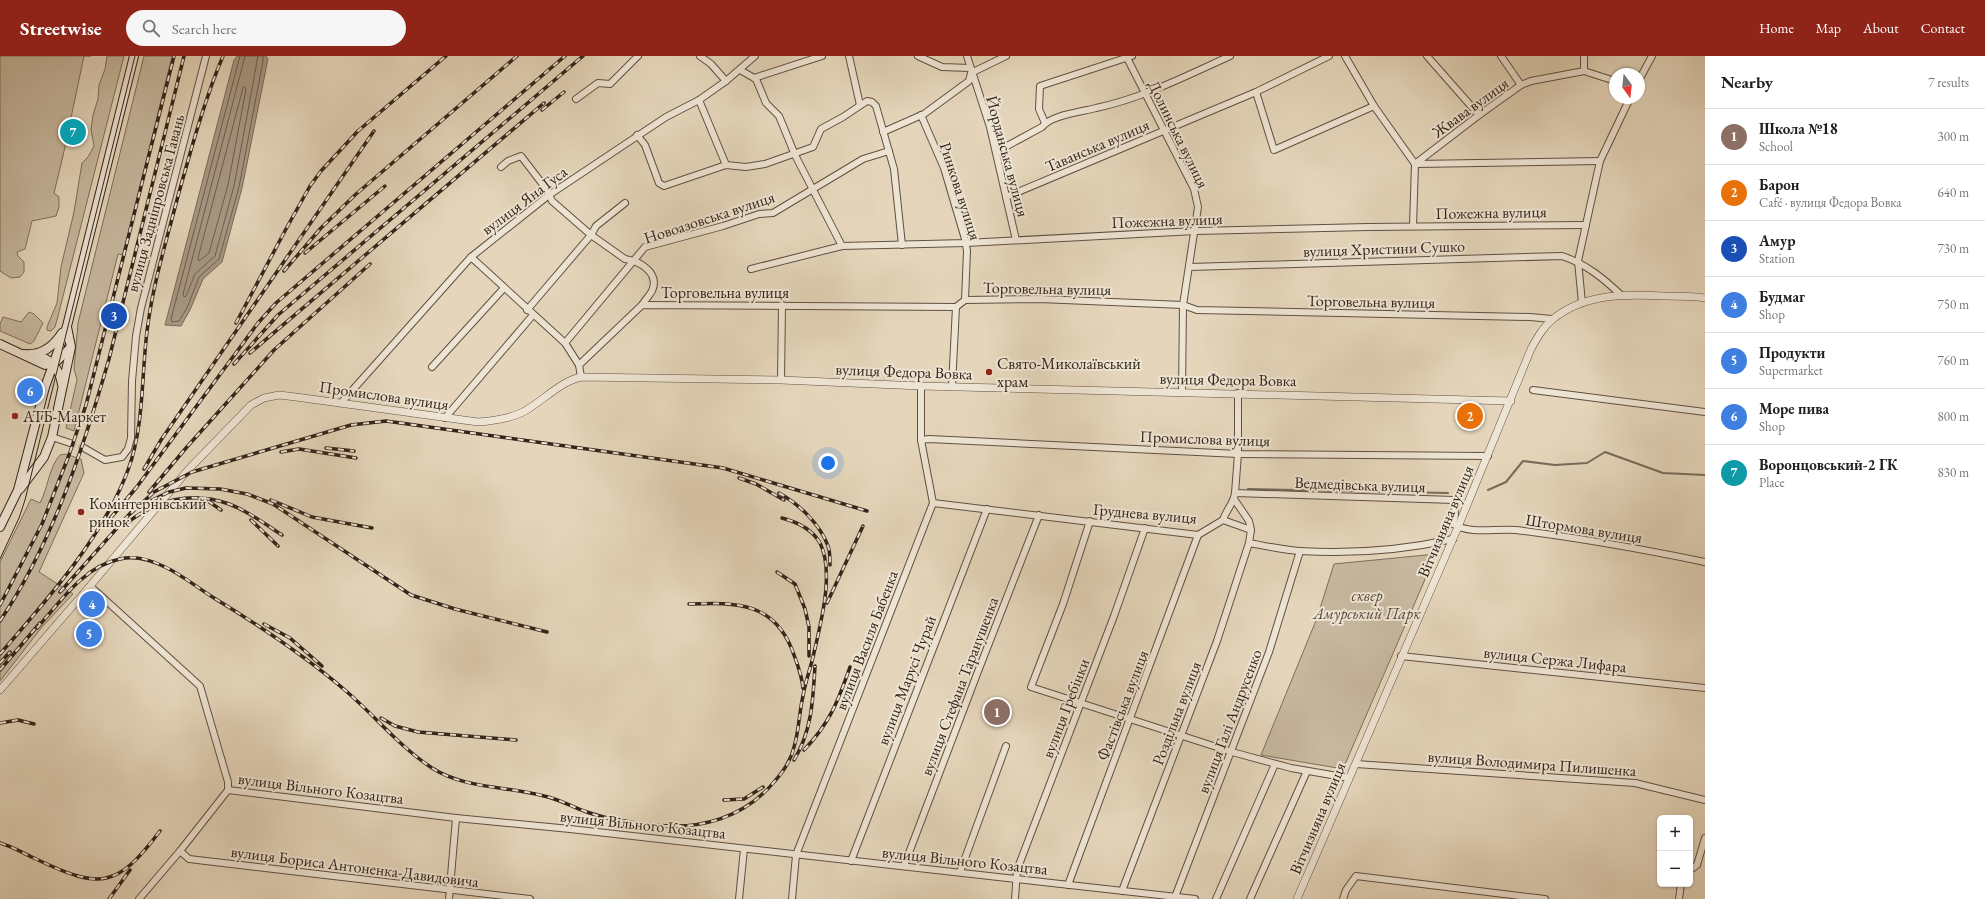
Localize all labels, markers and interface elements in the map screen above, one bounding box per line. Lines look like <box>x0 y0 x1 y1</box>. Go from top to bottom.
search box <box>126 10 406 46</box>
text: Streetwise <box>20 16 102 41</box>
icon: search <box>140 17 162 39</box>
text: Search here <box>172 19 237 38</box>
text: Home <box>1759 19 1794 37</box>
text: Map <box>1816 19 1841 37</box>
text: About <box>1863 19 1899 37</box>
text: Contact <box>1921 19 1965 37</box>
north arrow <box>1609 68 1645 104</box>
text: Nearby <box>1721 71 1773 93</box>
street label: Жвава вулиця <box>1427 72 1513 143</box>
text: 7 results <box>1928 74 1969 91</box>
street label: Долинська вулиця <box>1143 77 1214 192</box>
street label: Йорданська вулиця <box>981 93 1034 219</box>
street label: вулиця Задніпровська Гавань <box>122 112 189 294</box>
street label: Таванська вулиця <box>1042 114 1152 177</box>
pin: 7 <box>60 117 86 147</box>
text: Школа №18 <box>1759 119 1838 138</box>
text: 1 <box>1731 128 1737 145</box>
text: 300 m <box>1938 128 1969 145</box>
text: School <box>1759 138 1793 155</box>
street label: Ринкова вулиця <box>935 139 986 243</box>
street label: вулиця Яна Гуса <box>477 161 572 240</box>
text: Барон <box>1759 175 1800 194</box>
text: 2 <box>1731 184 1737 201</box>
text: 640 m <box>1938 184 1969 201</box>
street label: Новоазовська вулиця <box>641 186 777 249</box>
text: Café · вулиця Федора Вовка <box>1759 194 1901 211</box>
street label: Пожежна вулиця <box>1435 201 1547 224</box>
street label: Пожежна вулиця <box>1111 208 1223 233</box>
text: Амур <box>1759 231 1795 250</box>
street label: вулиця Христини Сушко <box>1303 235 1465 262</box>
text: 3 <box>1731 240 1737 257</box>
text: 730 m <box>1938 240 1969 257</box>
text: Station <box>1759 250 1795 267</box>
street label: Торговельна вулиця <box>983 277 1111 300</box>
street label: Торговельна вулиця <box>661 282 789 303</box>
text: Будмаг <box>1759 287 1805 306</box>
street label: Торговельна вулиця <box>1307 290 1435 313</box>
text: 4 <box>1731 296 1737 313</box>
text: 750 m <box>1938 296 1969 313</box>
pin: 3 <box>101 301 127 331</box>
text: Shop <box>1759 306 1785 323</box>
text: Продукти <box>1759 343 1825 362</box>
text: 5 <box>1731 352 1737 369</box>
text: 760 m <box>1938 352 1969 369</box>
place label: Свято-Миколаївський храм <box>997 353 1141 392</box>
street label: вулиця Федора Вовка <box>835 359 973 384</box>
text: Supermarket <box>1759 362 1823 379</box>
marker: Свято-Миколаївський храм <box>984 367 994 377</box>
street label: вулиця Федора Вовка <box>1159 368 1297 391</box>
pin: 6 <box>17 376 43 406</box>
street label: Промислова вулиця <box>318 376 450 415</box>
text: Море пива <box>1759 399 1829 418</box>
pin: 2 <box>1457 401 1483 431</box>
place label: АТБ-Маркет <box>22 406 106 427</box>
text: 6 <box>1731 408 1737 425</box>
text: 800 m <box>1938 408 1969 425</box>
marker: АТБ-Маркет <box>10 411 20 421</box>
text: Shop <box>1759 418 1785 435</box>
street label: Промислова вулиця <box>1139 426 1271 451</box>
your location <box>818 453 838 473</box>
text: Воронцовський-2 ГК <box>1759 455 1898 474</box>
street label: Вітчизняна вулиця <box>1412 462 1479 580</box>
text: 7 <box>1731 464 1737 481</box>
text: 830 m <box>1938 464 1969 481</box>
street label: Ведмедівська вулиця <box>1294 472 1426 497</box>
text: Place <box>1759 474 1785 491</box>
place label: Комінтернівський ринок <box>89 493 207 532</box>
street label: Груднева вулиця <box>1092 499 1198 528</box>
marker: Комінтернівський ринок <box>76 507 86 517</box>
street label: Штормова вулиця <box>1524 509 1644 548</box>
street label: вулиця Василя Бабенка <box>830 567 903 713</box>
park label: сквер Амурський Парк <box>1312 585 1421 624</box>
pin: 4 <box>79 589 105 619</box>
street label: вулиця Стефана Таранушенка <box>916 593 1003 779</box>
street label: вулиця Марусі Чурай <box>872 612 941 748</box>
pin: 5 <box>76 619 102 649</box>
street label: вулиця Сержа Лифара <box>1482 642 1628 678</box>
street label: вулиця Галі Андрусенко <box>1192 646 1267 796</box>
street label: Фастівська вулиця <box>1092 647 1153 763</box>
street label: вулиця Гребінки <box>1037 655 1094 761</box>
street label: Роздільна вулиця <box>1147 658 1206 768</box>
pin: 1 <box>984 697 1010 727</box>
street label: вулиця Володимира Пилишенка <box>1427 746 1638 781</box>
street label: Вітчизняна вулиця <box>1284 759 1351 877</box>
street label: вулиця Вільного Козацтва <box>237 768 405 809</box>
street label: вулиця Вільного Козацтва <box>559 805 727 844</box>
map controls <box>1657 815 1693 887</box>
button: + <box>1657 815 1693 851</box>
street label: вулиця Бориса Антоненка-Давидовича <box>230 841 481 892</box>
street label: вулиця Вільного Козацтва <box>881 841 1049 880</box>
button: − <box>1657 851 1693 887</box>

